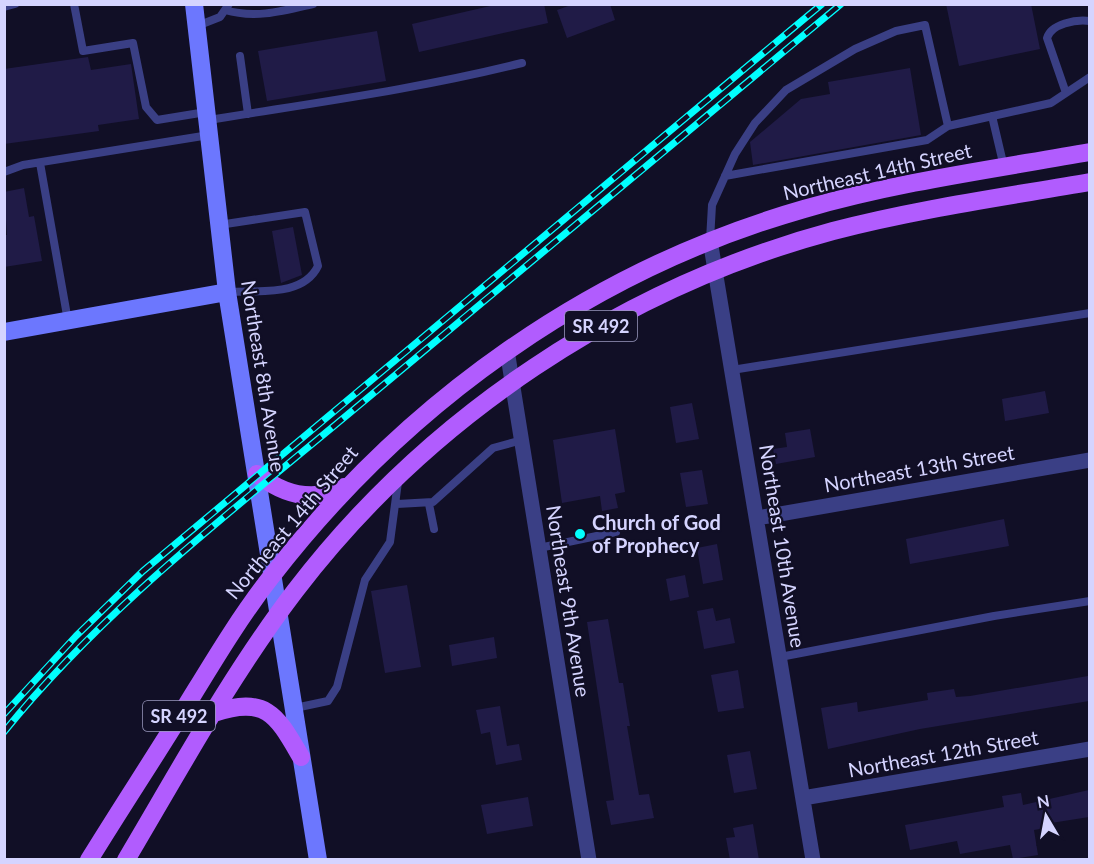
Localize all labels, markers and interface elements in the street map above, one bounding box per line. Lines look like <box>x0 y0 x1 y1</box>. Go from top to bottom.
street label: Northeast 14th Street <box>780 138 974 204</box>
street label: Northeast 8th Avenue <box>237 278 291 474</box>
road number: SR 492 <box>565 311 637 341</box>
street label: Northeast 13th Street <box>822 439 1016 497</box>
street label: Northeast 14th Street <box>220 440 362 604</box>
street label: Northeast 10th Avenue <box>755 443 811 649</box>
street label: Northeast 9th Avenue <box>542 503 596 699</box>
place label: Church of God of Prophecy <box>592 510 721 557</box>
marker: Church of God of Prophecy <box>573 527 587 541</box>
road number: SR 492 <box>143 701 215 731</box>
street label: Northeast 12th Street <box>846 724 1040 782</box>
north arrow <box>1016 786 1076 846</box>
text: N <box>1036 790 1051 811</box>

